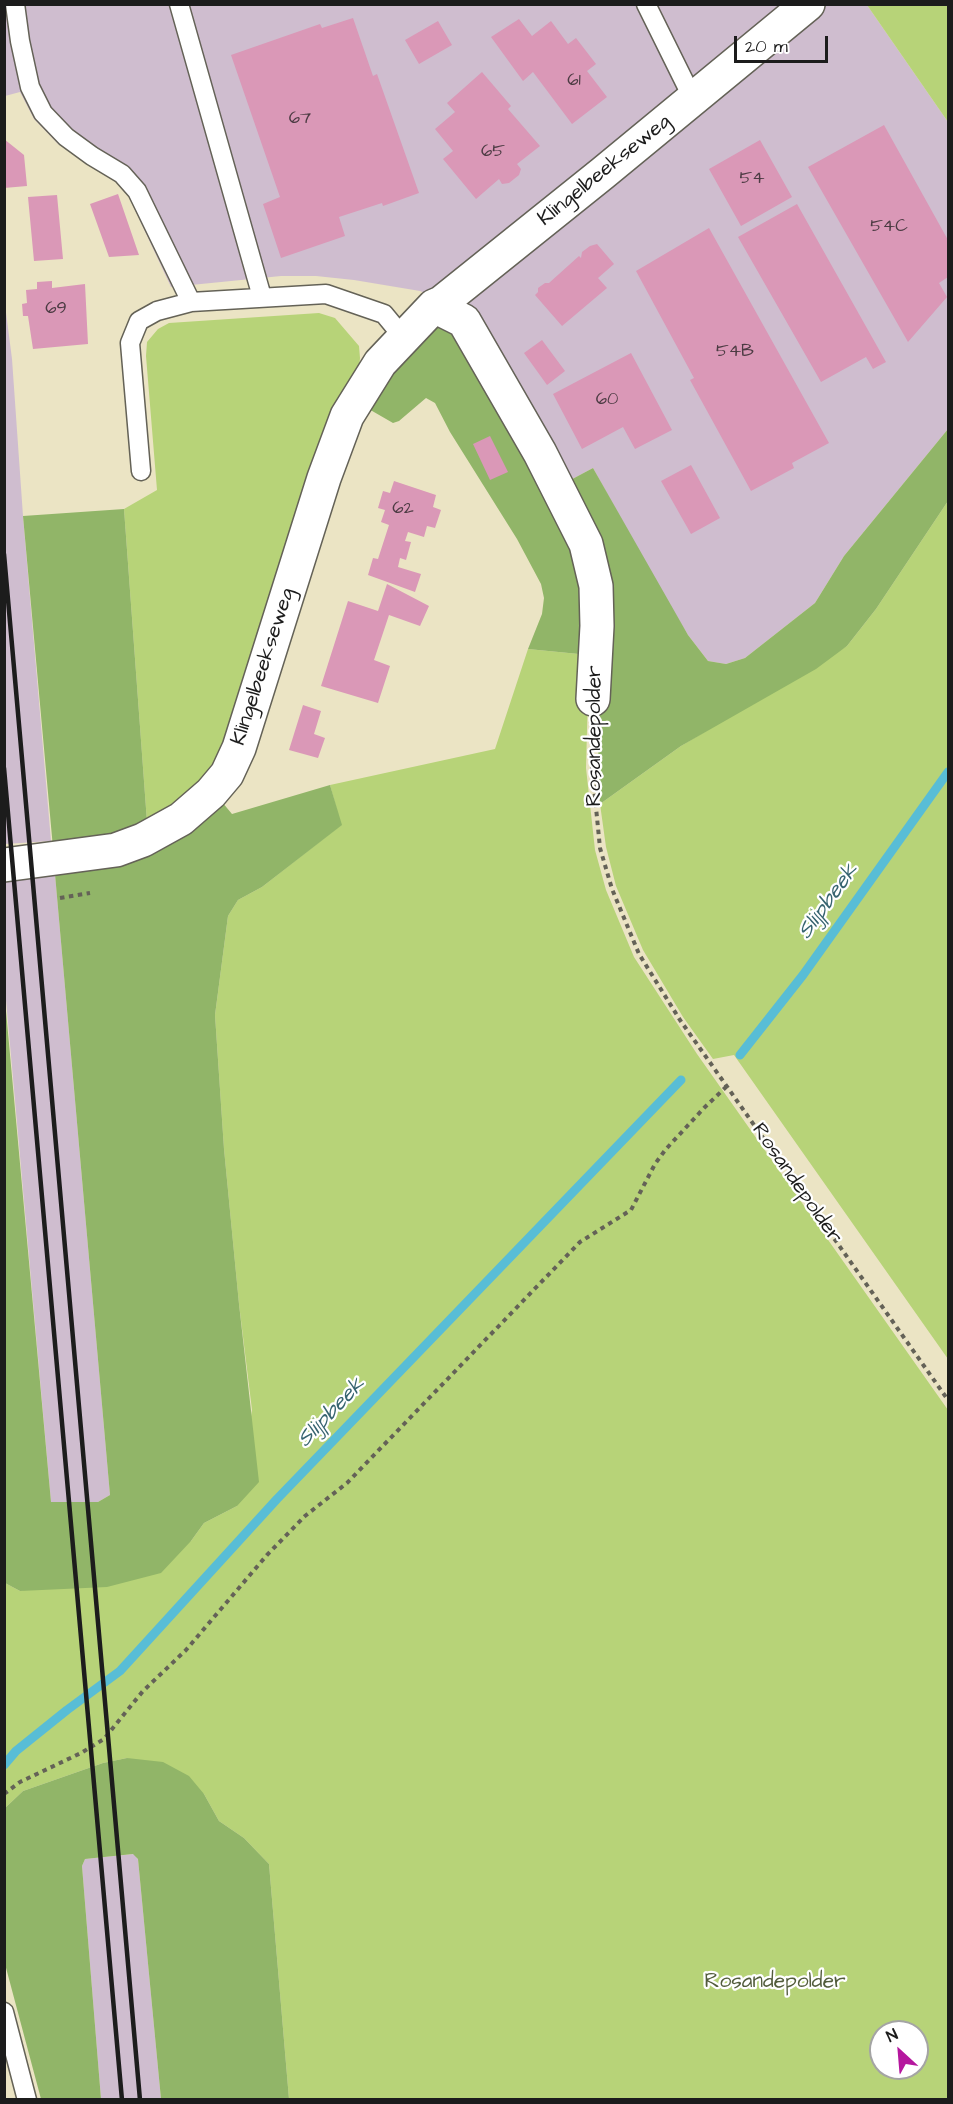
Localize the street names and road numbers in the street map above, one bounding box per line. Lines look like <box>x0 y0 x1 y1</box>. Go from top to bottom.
street label: Klingelbeekseweg <box>533 110 677 232</box>
street label: Klingelbeekseweg <box>227 585 301 749</box>
street label: Rosandepolder <box>583 665 609 807</box>
street label: Rosandepolder <box>745 1119 847 1249</box>

